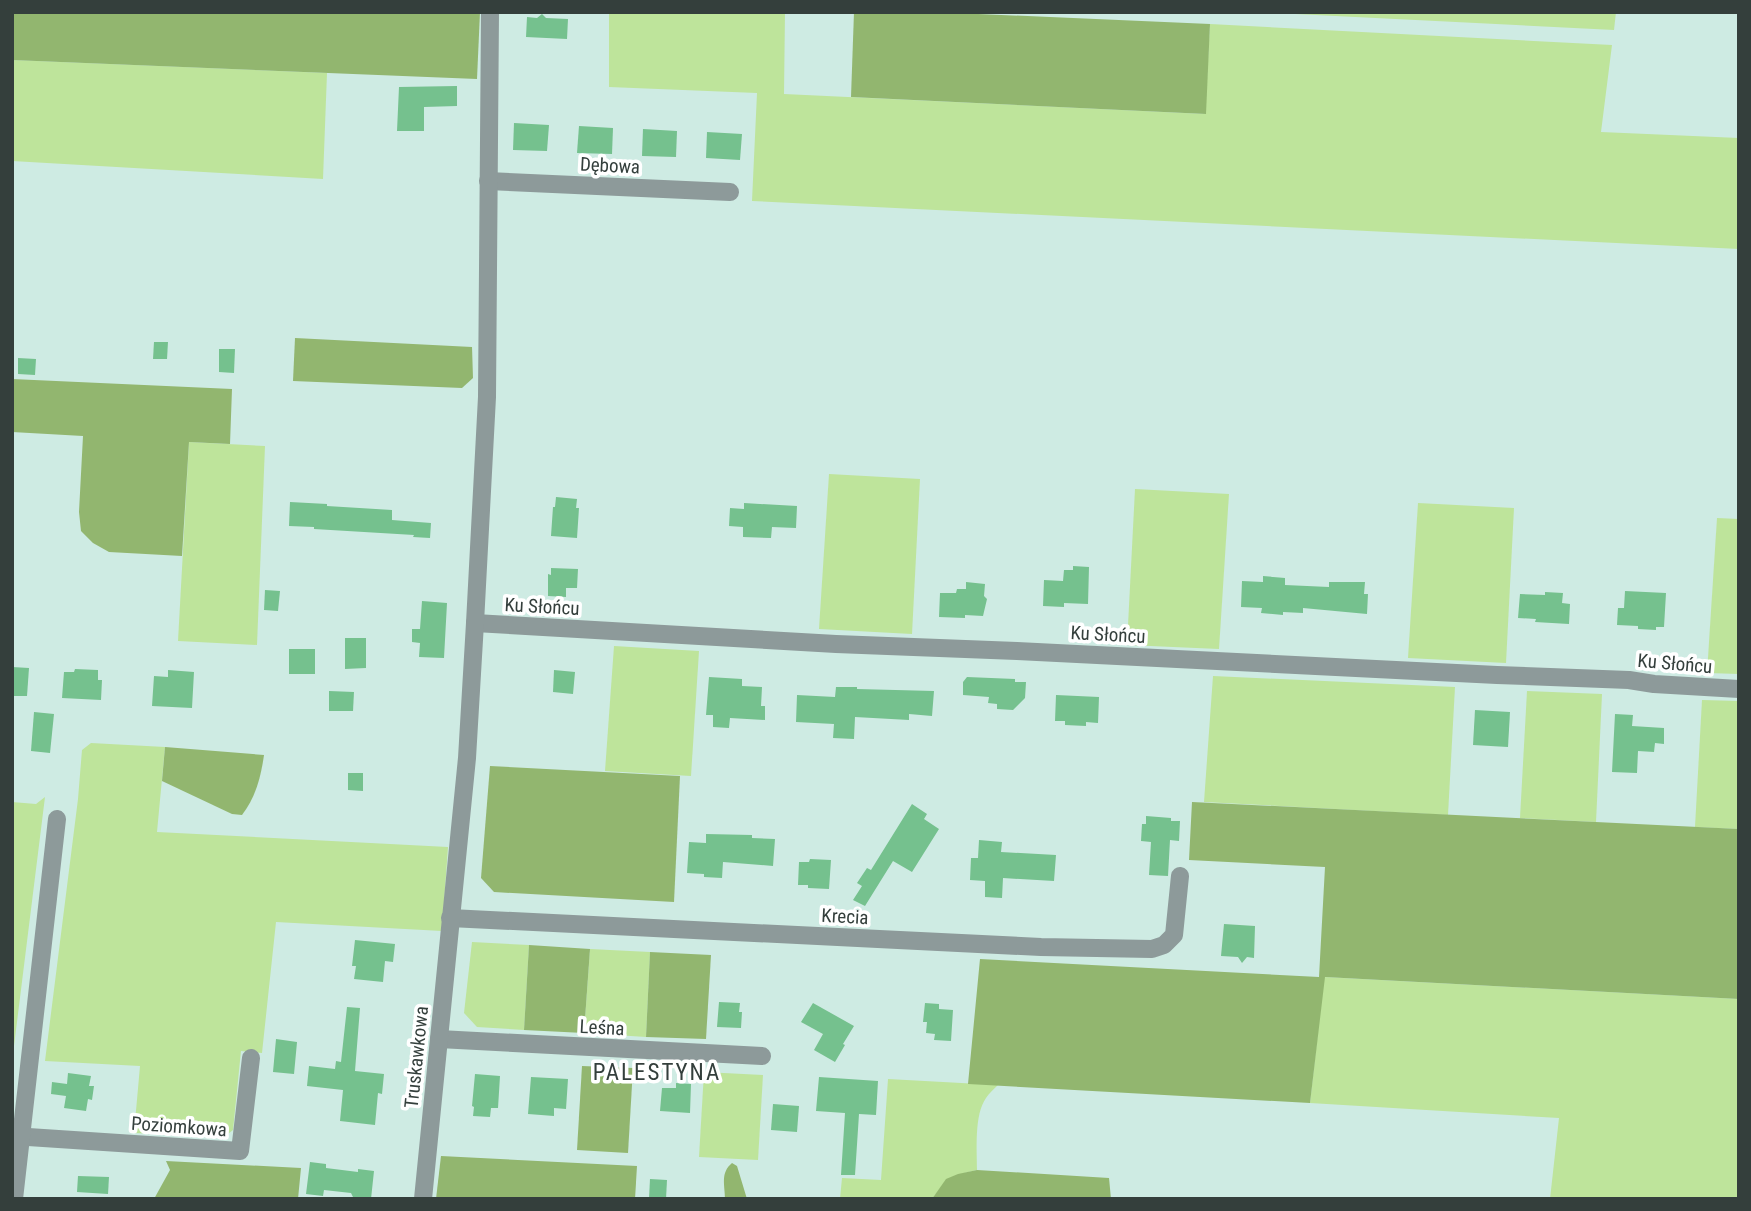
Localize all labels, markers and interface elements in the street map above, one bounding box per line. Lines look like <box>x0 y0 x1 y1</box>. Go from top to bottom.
street label: Dębowa <box>579 152 641 179</box>
street label: Ku Słońcu <box>504 593 580 620</box>
street label: Ku Słońcu <box>1070 621 1146 648</box>
street label: Ku Słońcu <box>1637 649 1713 678</box>
street label: Krecia <box>821 904 869 929</box>
street label: Truskawkowa <box>400 1005 433 1109</box>
street label: Leśna <box>579 1015 625 1040</box>
district label: PALESTYNA <box>593 1059 721 1086</box>
street label: Poziomkowa <box>130 1112 228 1141</box>

